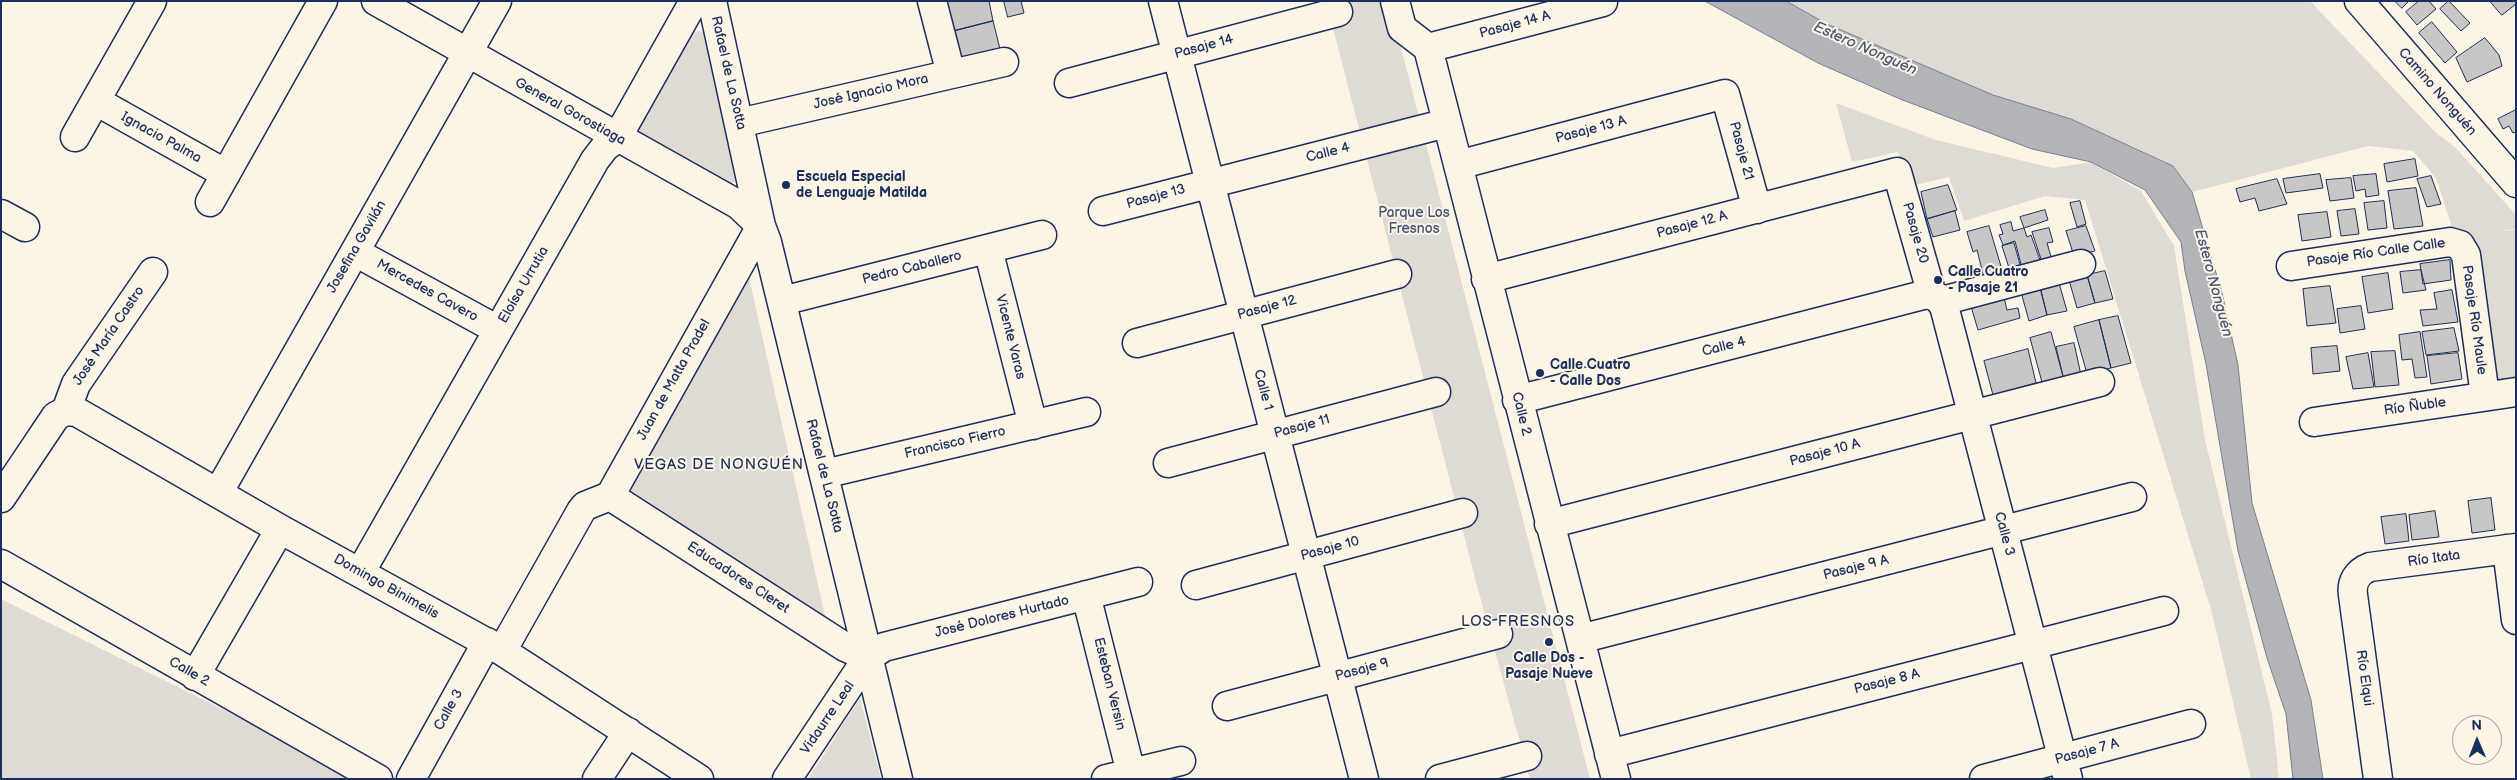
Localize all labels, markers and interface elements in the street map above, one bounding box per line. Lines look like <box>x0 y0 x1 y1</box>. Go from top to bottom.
street label: Pasaje 14 A <box>1478 7 1552 43</box>
street label: Rafael de La Sotta <box>707 14 749 132</box>
water label: Estero Nonguén <box>1811 18 1919 80</box>
street label: Pasaje 14 <box>1173 31 1235 63</box>
street label: Camino Nonguén <box>2394 45 2480 139</box>
street label: José Ignacio Mora <box>812 71 930 113</box>
street label: General Gorostiaga <box>512 75 628 149</box>
street label: Ignacio Palma <box>118 109 204 167</box>
street label: Pasaje 13 A <box>1554 112 1628 148</box>
street label: Pasaje 21 <box>1725 120 1757 182</box>
street label: Calle 4 <box>1304 139 1352 167</box>
place label: Escuela Especial de Lenguaje Matilda <box>796 169 927 202</box>
marker: Escuela Especial de Lenguaje Matilda <box>780 179 792 191</box>
street label: Pasaje 13 <box>1125 181 1187 213</box>
street label: Josefina Gavilán <box>324 198 390 296</box>
street label: Pasaje 20 <box>1898 200 1932 266</box>
park label: Parque Los Fresnos <box>1378 205 1450 238</box>
street label: Pasaje 12 A <box>1655 208 1729 242</box>
water label: Estero Nonguén <box>2190 227 2236 339</box>
street label: Pasaje Río Calle Calle <box>2306 235 2446 271</box>
street label: Eloísa Urrutia <box>495 244 553 326</box>
street label: Pedro Caballero <box>861 248 963 288</box>
street label: Mercedes Cavero <box>373 256 481 326</box>
place label: Calle Cuatro - Pasaje 21 <box>1948 264 2029 296</box>
street label: Pasaje Río Maule <box>2458 264 2490 376</box>
marker: Calle Cuatro - Pasaje 21 <box>1932 274 1944 286</box>
street label: José María Castro <box>70 283 148 389</box>
street label: Pasaje 12 <box>1236 292 1298 324</box>
street label: Vicente Varas <box>991 293 1029 381</box>
street label: Juan de Matta Pradel <box>634 317 714 443</box>
street label: Calle 4 <box>1700 333 1748 361</box>
place label: Calle Cuatro - Calle Dos <box>1550 357 1631 390</box>
marker: Calle Cuatro - Calle Dos <box>1534 367 1546 379</box>
street label: Calle 1 <box>1250 368 1276 412</box>
street label: Calle 2 <box>1507 390 1535 438</box>
street label: Río Ñuble <box>2383 394 2447 420</box>
street label: Pasaje 11 <box>1272 411 1332 443</box>
street label: Rafael de La Sotta <box>802 417 846 535</box>
street label: Francisco Fierro <box>903 423 1007 463</box>
street label: Pasaje 10 A <box>1788 436 1862 470</box>
district label: VEGAS DE NONGUÉN <box>632 456 806 474</box>
street label: Calle 3 <box>1990 510 2018 558</box>
street label: Pasaje 10 <box>1299 533 1361 565</box>
street label: Educadores Cleret <box>684 539 792 617</box>
street label: Río Itata <box>2407 547 2461 571</box>
street label: Domingo Binimelis <box>330 551 442 623</box>
street label: Pasaje 9 A <box>1822 552 1890 584</box>
street label: José Dolores Hurtado <box>933 592 1071 642</box>
district label: LOS FRESNOS <box>1460 613 1576 631</box>
street label: Esteban Versin <box>1089 636 1129 732</box>
marker: Calle Dos - Pasaje Nueve <box>1543 636 1555 648</box>
street label: Río Elqui <box>2352 649 2376 707</box>
place label: Calle Dos - Pasaje Nueve <box>1505 650 1593 682</box>
street label: Calle 2 <box>166 654 212 690</box>
street label: Pasaje 9 <box>1333 655 1391 685</box>
street label: Pasaje 8 A <box>1852 666 1922 698</box>
street label: Vidaurre Leal <box>797 678 859 758</box>
street label: Calle 3 <box>431 686 467 734</box>
north arrow <box>2452 715 2502 765</box>
text: N <box>2471 717 2482 734</box>
street label: Pasaje 7 A <box>2053 735 2121 769</box>

